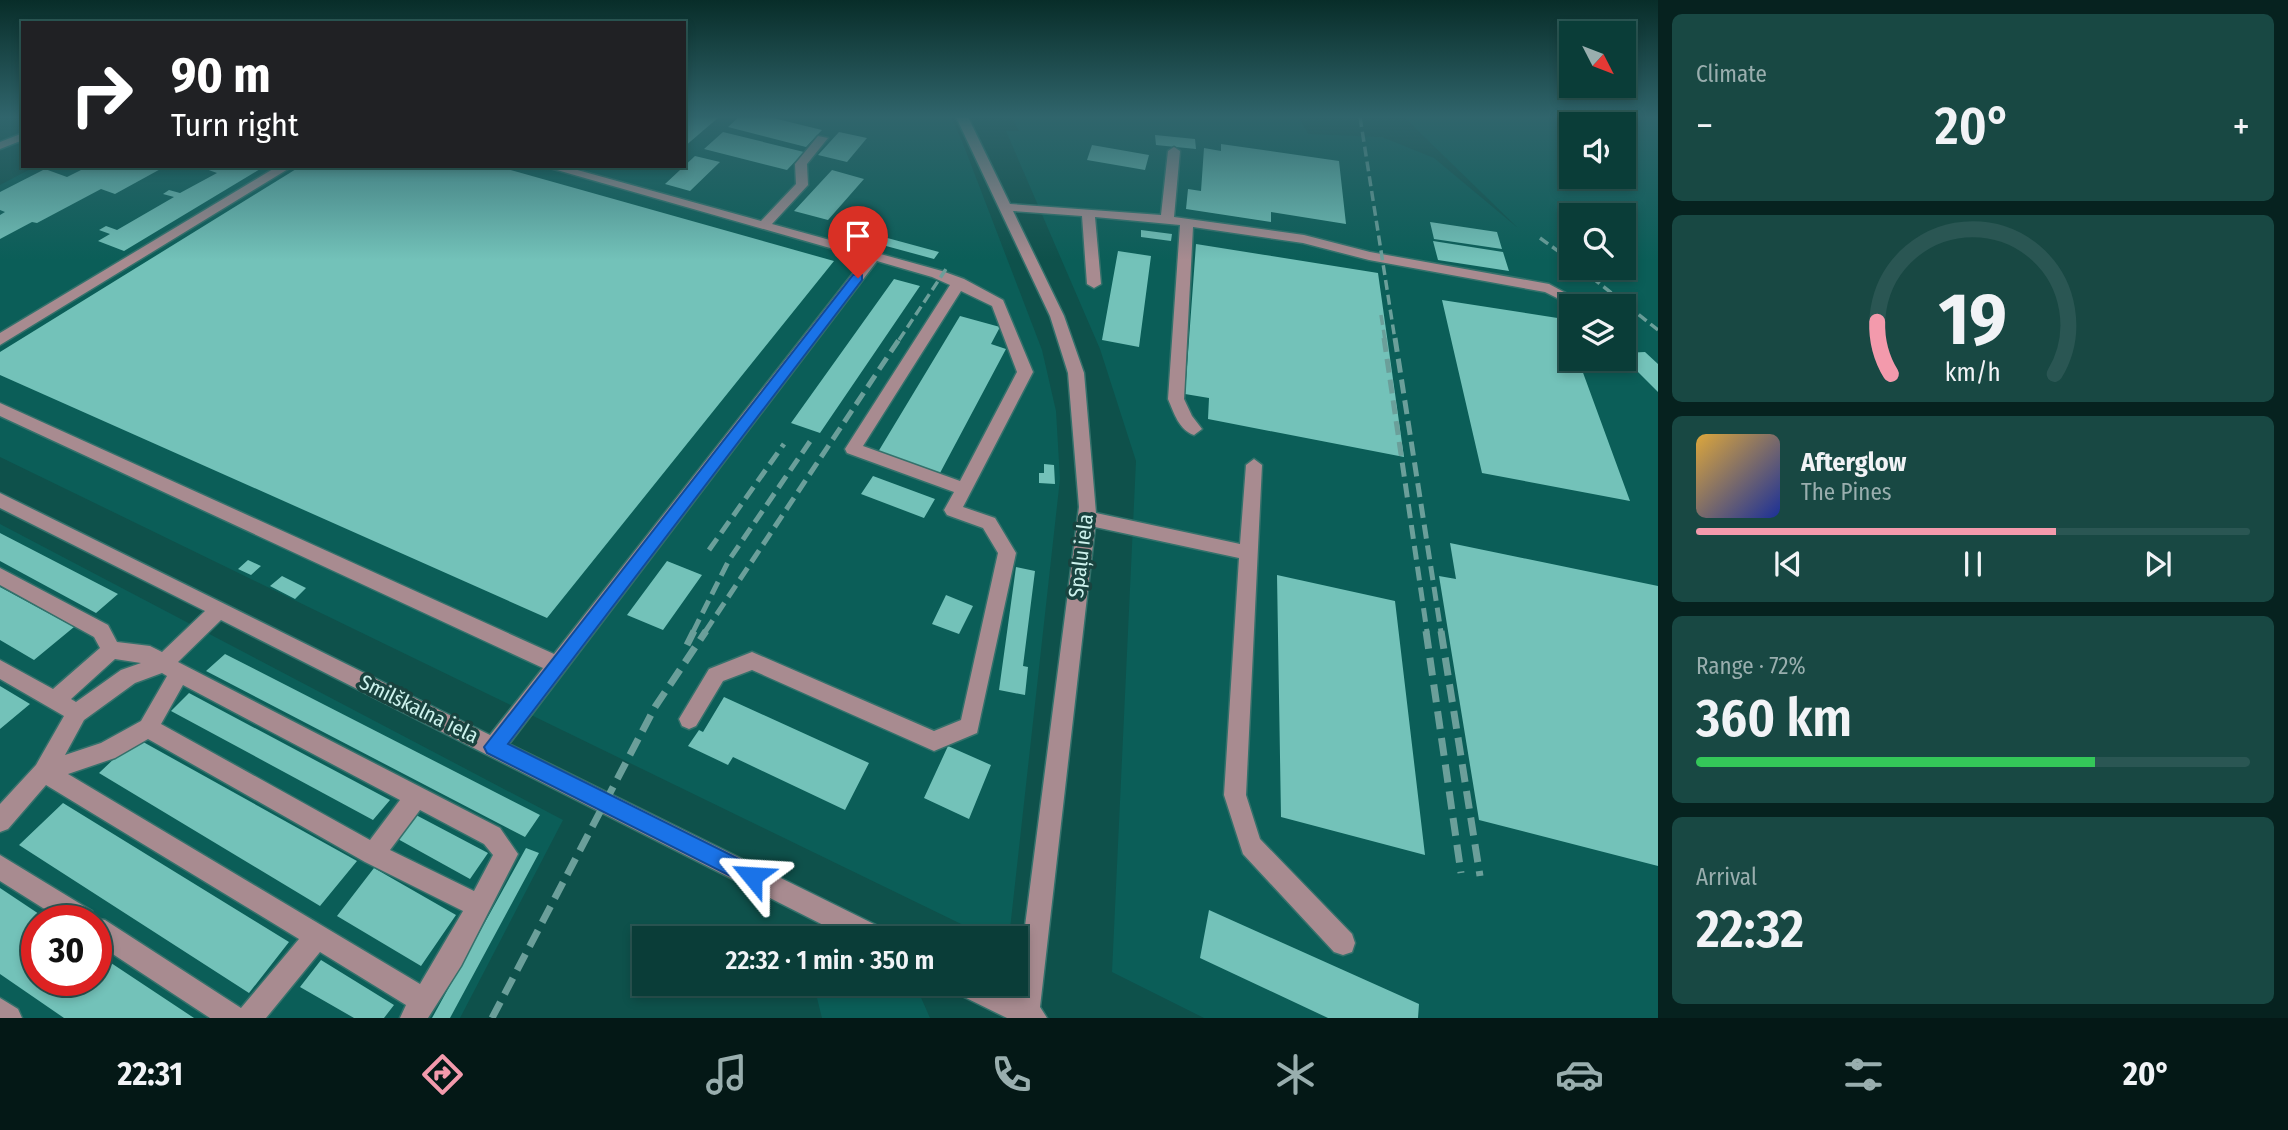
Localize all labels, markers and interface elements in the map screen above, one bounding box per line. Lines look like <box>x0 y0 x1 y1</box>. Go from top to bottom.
north arrow <box>1559 21 1636 98</box>
map controls <box>1559 21 1636 371</box>
text: 90 m <box>171 46 271 105</box>
icon: right <box>56 49 147 140</box>
text: Climate <box>1696 60 1767 88</box>
text: 20° <box>1935 95 2011 158</box>
text: − <box>1696 103 1713 149</box>
text: + <box>2233 103 2250 149</box>
text: Turn right <box>171 106 298 144</box>
button: sound <box>1559 112 1636 189</box>
button: search <box>1559 203 1636 280</box>
pin <box>828 206 888 278</box>
icon: arrive <box>839 217 877 255</box>
text: 19 <box>1939 277 2007 364</box>
button: layers <box>1559 294 1636 371</box>
text: km/h <box>1945 358 2001 388</box>
text: Afterglow <box>1801 447 1906 478</box>
text: The Pines <box>1801 478 1892 506</box>
street label: Spaļu iela <box>1063 512 1099 600</box>
icon: previous <box>1769 545 1807 583</box>
icon: pause <box>1954 545 1992 583</box>
icon: next <box>2139 545 2177 583</box>
text: Range · 72% <box>1696 652 1806 680</box>
street label: Smilškalna iela <box>355 669 483 749</box>
text: 360 km <box>1696 687 1852 750</box>
position arrow <box>715 839 789 913</box>
text: Arrival <box>1696 863 1757 891</box>
text: 22:32 <box>1696 898 1804 961</box>
speed limit sign: 30 <box>21 905 112 996</box>
text: 22:32 · 1 min · 350 m <box>725 945 935 976</box>
icon: directions <box>418 1050 467 1099</box>
icon: music <box>702 1050 751 1099</box>
icon: phone <box>987 1050 1036 1099</box>
icon: climate <box>1271 1050 1320 1099</box>
icon: car <box>1555 1050 1604 1099</box>
icon: filters <box>1839 1050 1888 1099</box>
text: 22:31 <box>118 1055 183 1093</box>
text: 20° <box>2123 1055 2170 1093</box>

